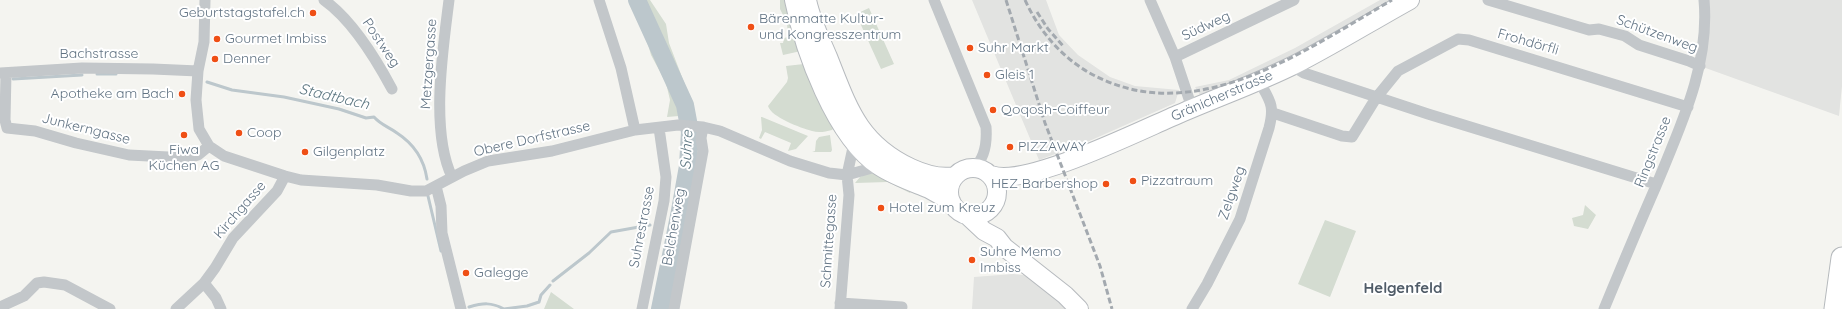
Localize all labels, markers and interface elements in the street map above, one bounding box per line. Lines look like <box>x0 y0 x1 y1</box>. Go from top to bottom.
place label: Geburtstagstafel.ch <box>179 5 305 21</box>
marker: Geburtstagstafel.ch <box>308 8 318 18</box>
street label: Südweg <box>1179 8 1233 44</box>
place label: Bärenmatte Kultur- und Kongresszentrum <box>759 11 901 44</box>
street label: Schützenweg <box>1614 11 1700 57</box>
street label: Postweg <box>358 15 404 71</box>
street label: Metzgergasse <box>417 18 441 110</box>
marker: Bärenmatte Kultur- und Kongresszentrum <box>746 22 756 32</box>
street label: Frohdörfli <box>1495 25 1561 59</box>
place label: Gourmet Imbiss <box>225 31 327 47</box>
marker: Gourmet Imbiss <box>212 34 222 44</box>
place label: Suhr Markt <box>978 40 1049 56</box>
marker: Suhr Markt <box>965 43 975 53</box>
street label: Bachstrasse <box>60 46 138 62</box>
place label: Denner <box>223 51 271 67</box>
marker: Denner <box>210 54 220 64</box>
place label: Gleis 1 <box>995 67 1034 83</box>
street label: Gränicherstrasse <box>1169 67 1275 125</box>
marker: Gleis 1 <box>982 70 992 80</box>
water label: Stadtbach <box>297 80 371 114</box>
place label: Apotheke am Bach <box>51 86 174 102</box>
marker: Apotheke am Bach <box>177 89 187 99</box>
place label: Qoqosh-Coiffeur <box>1001 102 1109 118</box>
marker: Qoqosh-Coiffeur <box>988 105 998 115</box>
street label: Junkerngasse <box>40 110 132 148</box>
street label: Ringstrasse <box>1631 114 1675 190</box>
street label: Obere Dorfstrasse <box>472 117 592 161</box>
place label: Coop <box>247 125 282 141</box>
marker: Coop <box>234 128 244 138</box>
marker: Fiwa Küchen AG <box>179 130 189 140</box>
water label: Suhre <box>677 130 697 170</box>
place label: PIZZAWAY <box>1018 139 1086 155</box>
place label: Fiwa Küchen AG <box>149 142 219 174</box>
marker: PIZZAWAY <box>1005 142 1015 152</box>
place label: Gilgenplatz <box>313 144 385 160</box>
marker: Gilgenplatz <box>300 147 310 157</box>
street label: Zelgweg <box>1215 164 1249 222</box>
place label: Pizzatraum <box>1141 173 1213 189</box>
place label: HEZ Barbershop <box>991 176 1098 192</box>
marker: Pizzatraum <box>1128 176 1138 186</box>
street label: Kirchgasse <box>210 178 270 242</box>
marker: HEZ Barbershop <box>1101 179 1111 189</box>
street label: Suhrestrasse <box>626 185 658 269</box>
street label: Belchenweg <box>659 187 689 267</box>
street label: Schmittegasse <box>817 193 841 289</box>
place label: Hotel zum Kreuz <box>889 200 995 216</box>
marker: Hotel zum Kreuz <box>876 203 886 213</box>
place label: Suhre Memo Imbiss <box>980 244 1061 276</box>
marker: Suhre Memo Imbiss <box>967 255 977 265</box>
place label: Galegge <box>474 265 528 281</box>
marker: Galegge <box>461 268 471 278</box>
district label: Helgenfeld <box>1364 279 1442 297</box>

